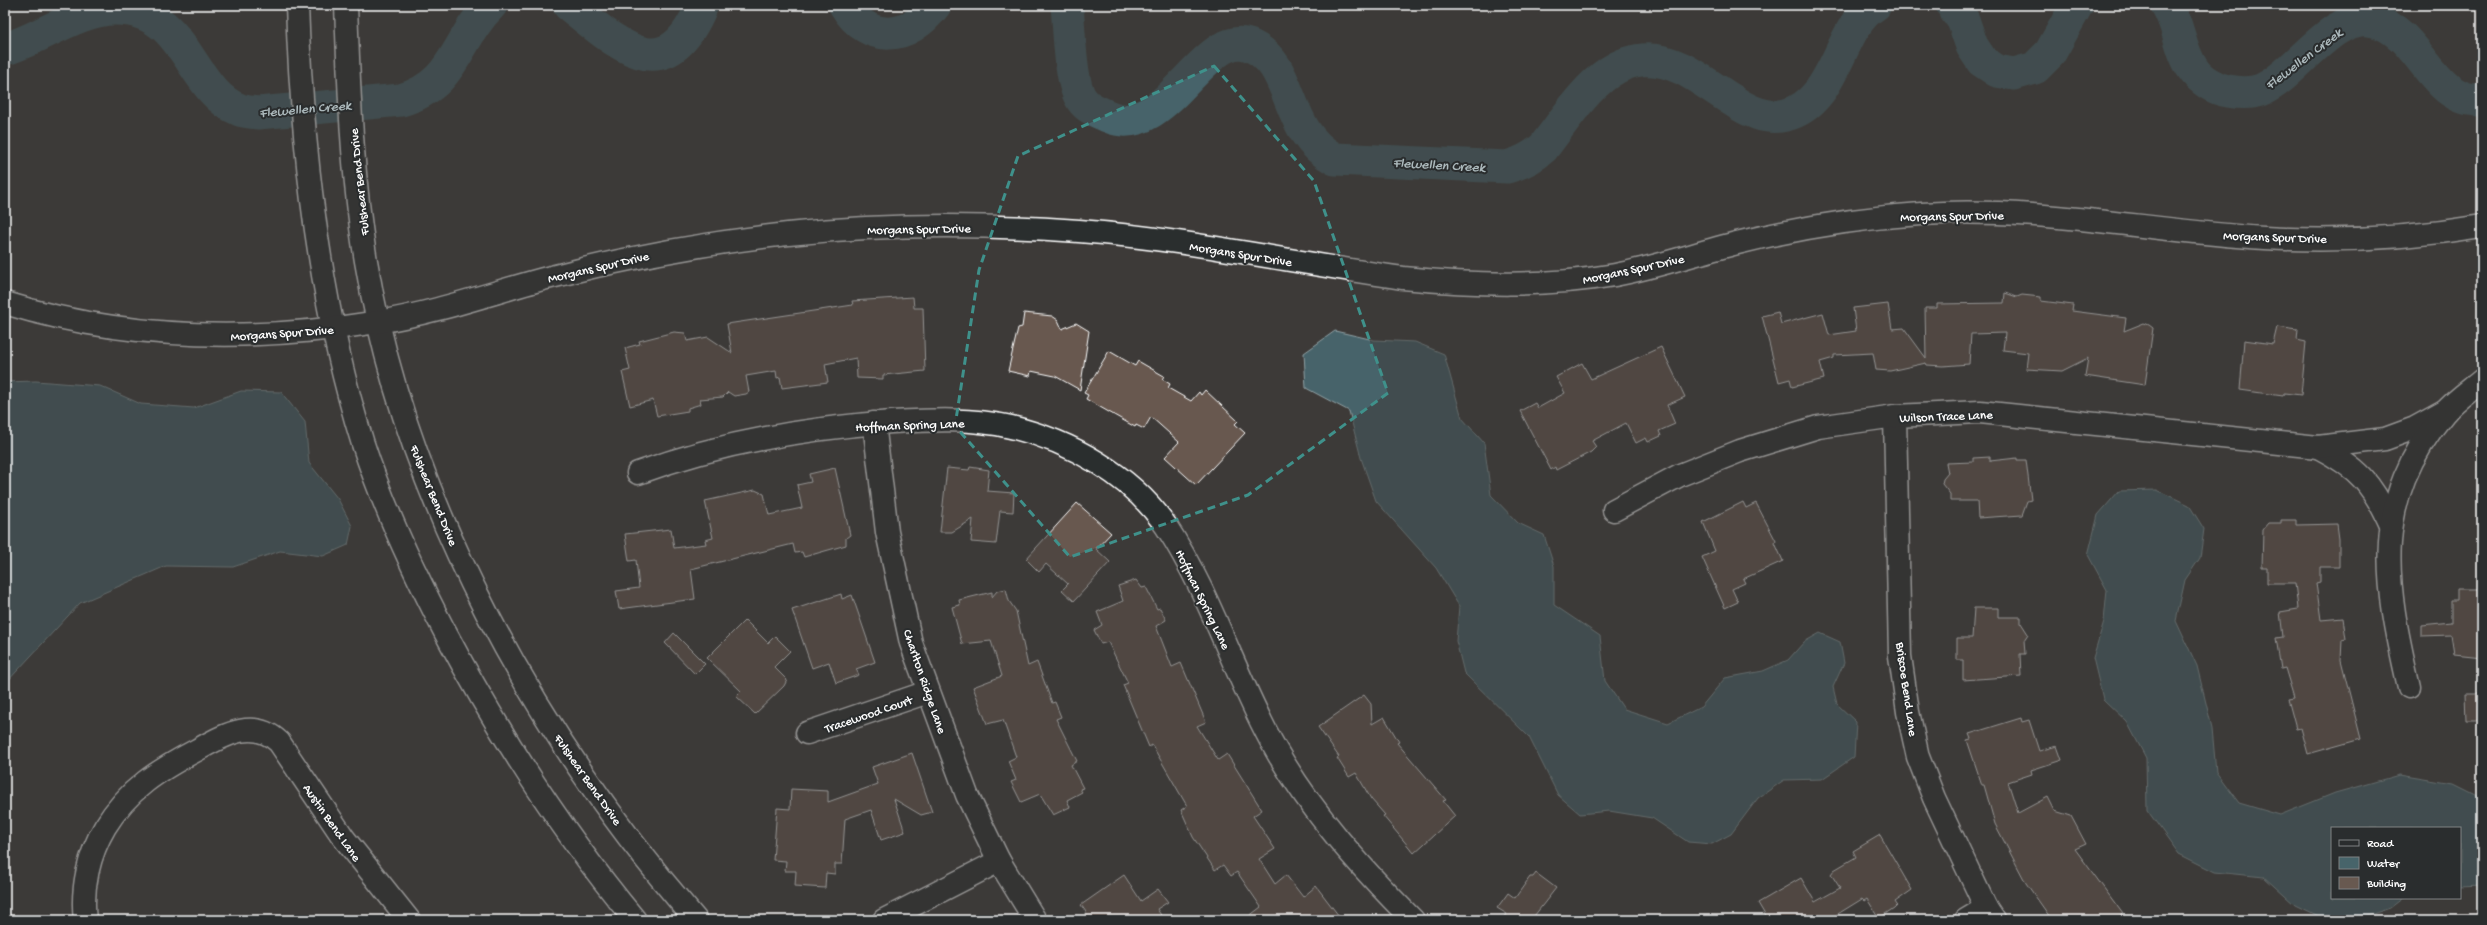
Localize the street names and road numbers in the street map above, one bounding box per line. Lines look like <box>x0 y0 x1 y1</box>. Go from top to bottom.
street label: Fulshear Bend Drive <box>347 127 374 237</box>
street label: Morgans Spur Drive <box>1900 209 2004 226</box>
street label: Morgans Spur Drive <box>867 222 971 239</box>
street label: Morgans Spur Drive <box>2223 229 2327 248</box>
street label: Morgans Spur Drive <box>1188 240 1293 271</box>
street label: Morgans Spur Drive <box>546 249 651 287</box>
street label: Morgans Spur Drive <box>1581 252 1686 289</box>
street label: Morgans Spur Drive <box>230 323 335 346</box>
street label: Wilson Trace Lane <box>1899 408 1993 427</box>
street label: Hoffman Spring Lane <box>855 417 965 436</box>
street label: Fulshear Bend Drive <box>405 442 460 549</box>
street label: Hoffman Spring Lane <box>1171 548 1233 653</box>
street label: Charlton Ridge Lane <box>899 628 949 736</box>
street label: Briscoe Bend Lane <box>1891 640 1920 738</box>
street label: Tracewood Court <box>822 693 916 738</box>
street label: Fulshear Bend Drive <box>549 731 624 829</box>
street label: Austin Bend Lane <box>299 782 363 865</box>

